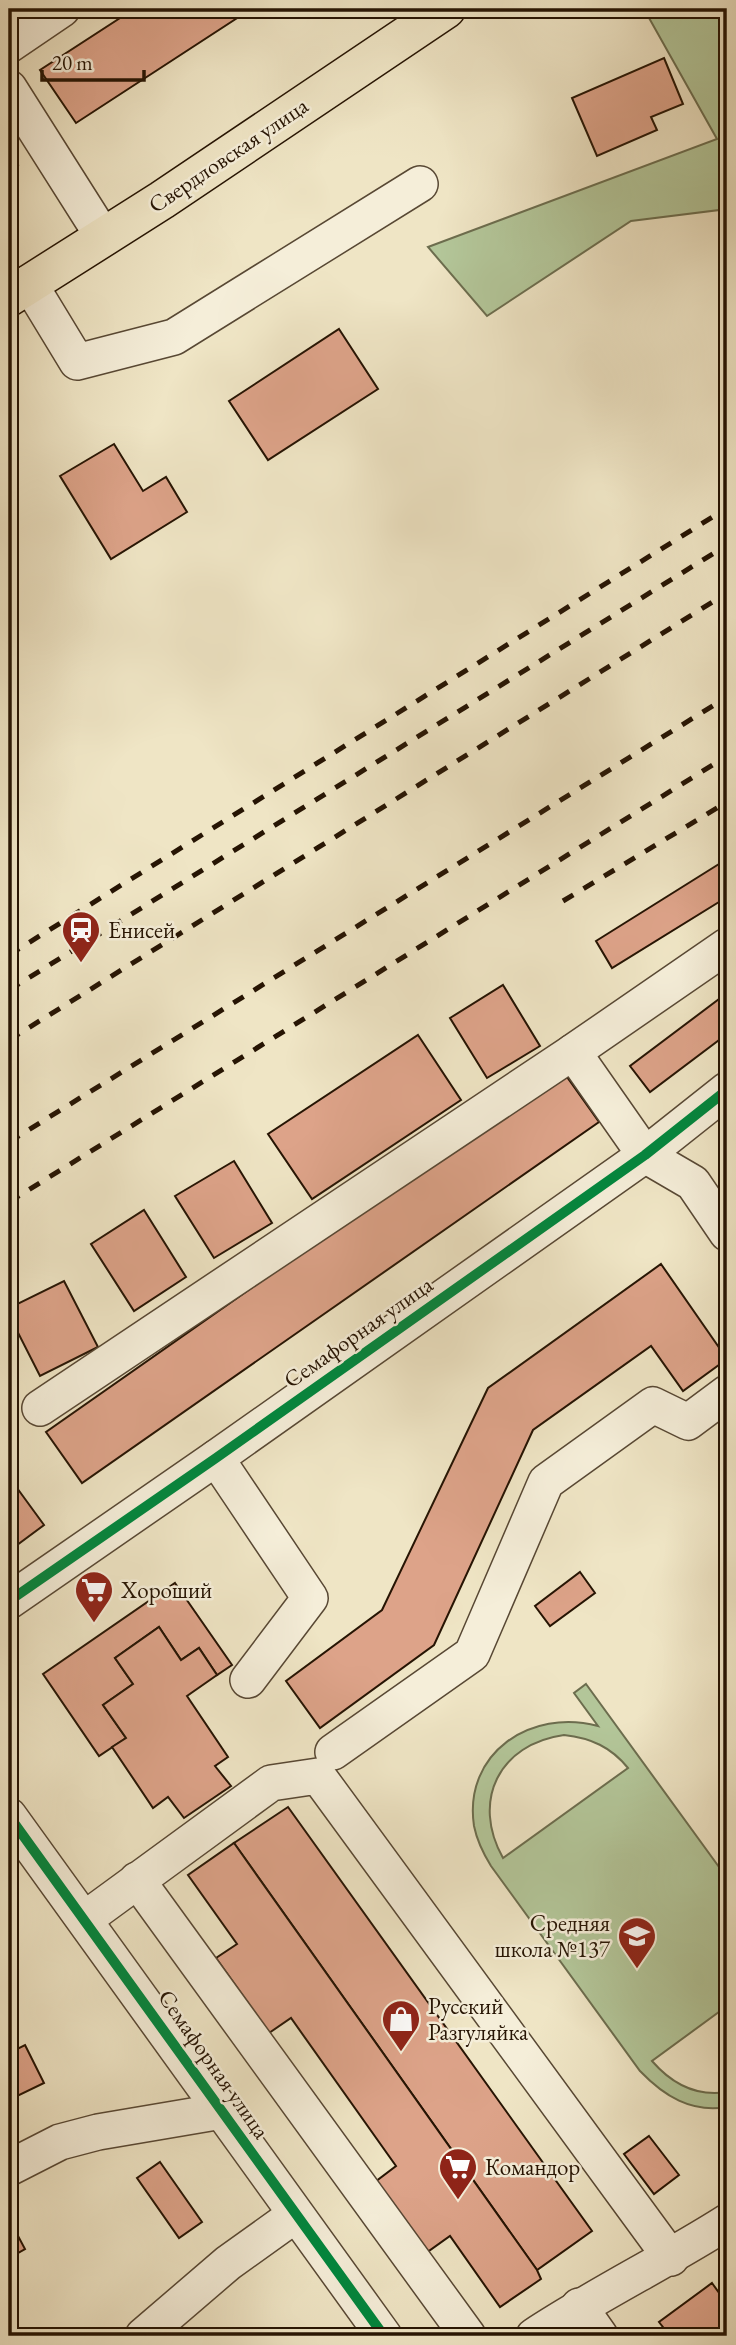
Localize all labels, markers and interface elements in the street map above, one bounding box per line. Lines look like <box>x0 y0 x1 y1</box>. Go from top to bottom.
scale bar <box>42 38 144 82</box>
text: 20 m <box>52 49 93 76</box>
street label: Свердловская улица <box>142 90 314 220</box>
station icon: Енисей <box>60 909 102 964</box>
place label: Енисей <box>108 915 175 945</box>
street label: Семафорная улица <box>278 1269 439 1395</box>
supermarket icon: Хороший <box>73 1569 115 1624</box>
place label: Хороший <box>120 1575 212 1605</box>
place label: Средняя школа №137 <box>495 1908 611 1964</box>
school or university icon: Средняя школа №137 <box>616 1915 658 1970</box>
street label: Семафорная улица <box>151 1984 277 2145</box>
place label: Русский Разгуляйка <box>428 1991 529 2047</box>
shop icon: Русский Разгуляйка <box>380 1998 422 2053</box>
supermarket icon: Командор <box>437 2146 479 2201</box>
place label: Командор <box>485 2152 580 2182</box>

